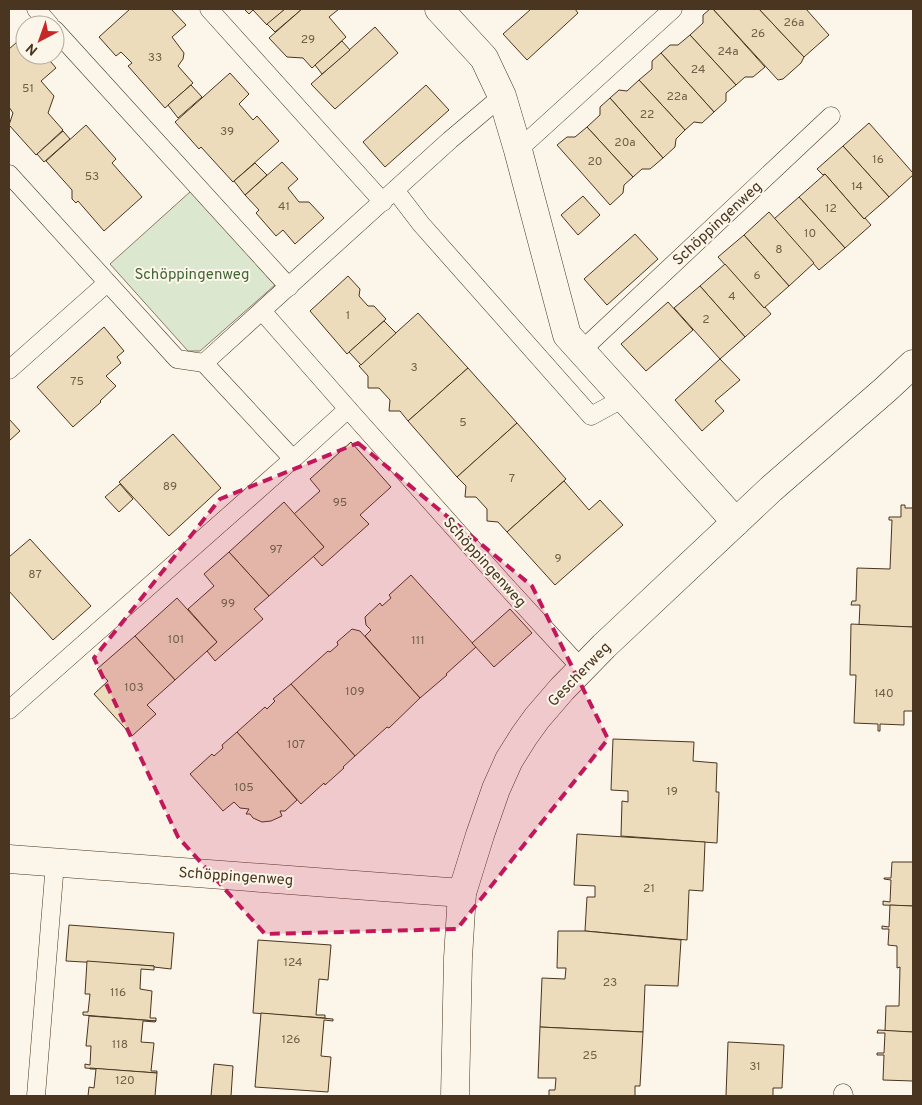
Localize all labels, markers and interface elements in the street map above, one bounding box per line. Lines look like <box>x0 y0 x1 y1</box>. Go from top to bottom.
north arrow <box>15 15 65 65</box>
house number: 26a <box>784 15 804 31</box>
house number: 26 <box>751 26 765 42</box>
house number: 29 <box>301 32 315 48</box>
text: N <box>23 39 42 58</box>
house number: 24a <box>718 44 739 60</box>
house number: 33 <box>148 50 162 66</box>
house number: 24 <box>691 62 705 78</box>
house number: 51 <box>22 81 34 97</box>
house number: 22a <box>666 89 688 105</box>
house number: 22 <box>640 107 654 123</box>
house number: 39 <box>220 124 234 140</box>
house number: 20a <box>614 135 636 151</box>
house number: 16 <box>872 152 884 168</box>
house number: 20 <box>587 154 603 170</box>
house number: 53 <box>85 169 99 185</box>
street label: Schöppingenweg <box>669 178 767 270</box>
house number: 14 <box>851 179 863 195</box>
house number: 41 <box>278 199 290 215</box>
house number: 12 <box>825 201 837 217</box>
house number: 10 <box>804 226 816 242</box>
house number: 8 <box>775 242 783 258</box>
park label: Schöppingenweg <box>134 266 250 285</box>
house number: 6 <box>753 268 761 284</box>
house number: 4 <box>728 289 736 305</box>
house number: 1 <box>346 308 350 324</box>
house number: 2 <box>702 312 710 328</box>
house number: 3 <box>410 360 418 376</box>
house number: 75 <box>70 374 84 390</box>
house number: 5 <box>459 415 467 431</box>
house number: 7 <box>509 471 515 487</box>
house number: 89 <box>163 479 177 495</box>
house number: 95 <box>333 495 347 511</box>
street label: Schöppingenweg <box>438 514 529 612</box>
house number: 97 <box>269 542 283 558</box>
house number: 9 <box>554 551 562 567</box>
house number: 87 <box>28 567 42 583</box>
house number: 99 <box>221 596 235 612</box>
house number: 101 <box>168 632 184 648</box>
house number: 111 <box>411 633 425 649</box>
street label: Gescherweg <box>545 639 616 711</box>
house number: 103 <box>124 680 144 696</box>
house number: 109 <box>345 684 365 700</box>
house number: 140 <box>874 686 894 702</box>
house number: 107 <box>287 737 305 753</box>
house number: 105 <box>234 780 254 796</box>
house number: 19 <box>666 784 678 800</box>
street label: Schöppingenweg <box>178 864 294 891</box>
house number: 21 <box>643 881 655 897</box>
house number: 124 <box>283 955 303 971</box>
house number: 23 <box>603 975 617 991</box>
house number: 116 <box>110 985 126 1001</box>
house number: 126 <box>282 1032 300 1048</box>
house number: 118 <box>112 1037 128 1053</box>
house number: 25 <box>583 1048 597 1064</box>
house number: 31 <box>749 1059 761 1075</box>
house number: 120 <box>115 1073 135 1089</box>

